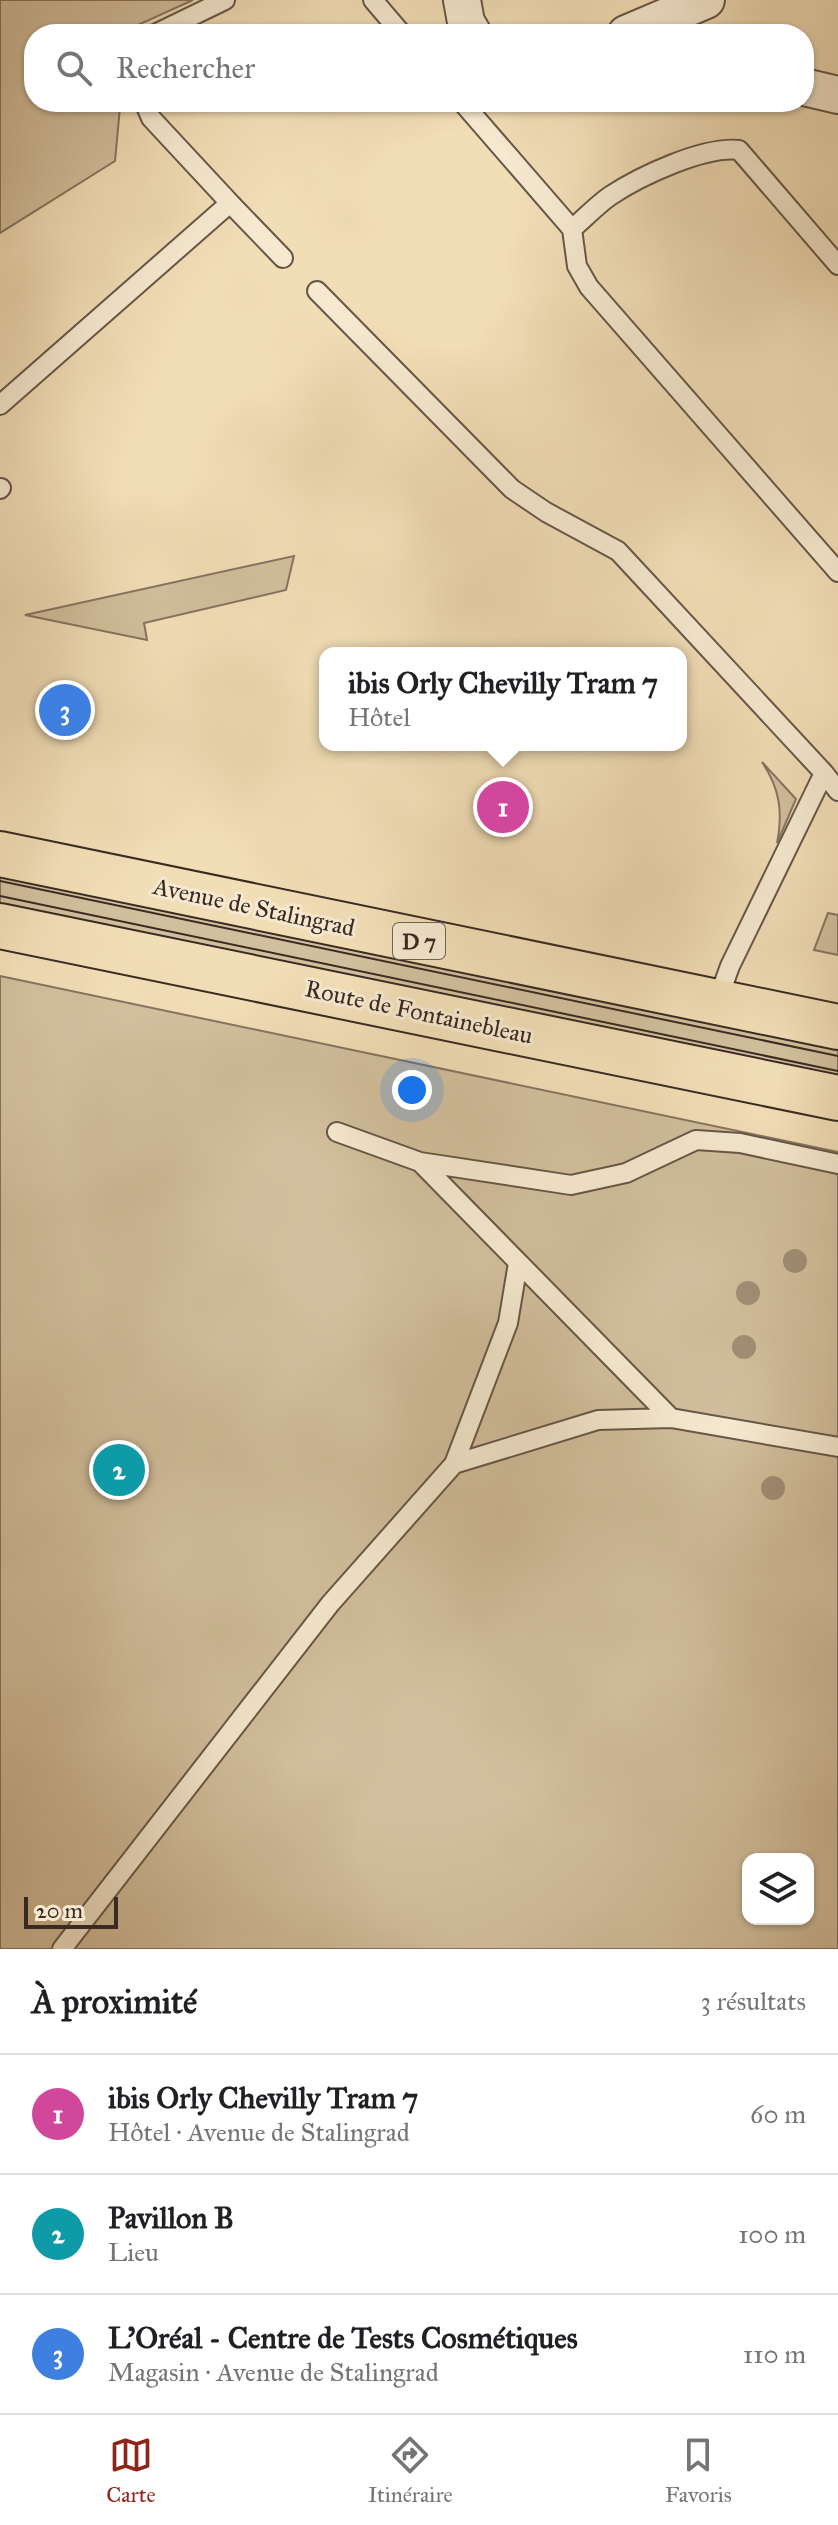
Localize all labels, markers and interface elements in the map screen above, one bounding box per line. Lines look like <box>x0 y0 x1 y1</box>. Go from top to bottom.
search box <box>24 24 814 112</box>
icon: search <box>52 46 96 90</box>
text: Rechercher <box>116 50 255 86</box>
popup <box>319 647 687 751</box>
text: ibis Orly Chevilly Tram 7 <box>348 665 658 701</box>
pin: 3 <box>39 680 91 740</box>
text: Hôtel <box>348 701 410 733</box>
pin: 1 <box>477 777 529 837</box>
street label: Avenue de Stalingrad <box>149 871 358 943</box>
road number: D 7 <box>393 923 445 959</box>
street label: Route de Fontainebleau <box>302 973 536 1051</box>
your location <box>392 1070 432 1110</box>
pin: 2 <box>93 1440 145 1500</box>
map controls <box>742 1853 814 1925</box>
button: layers <box>742 1853 814 1925</box>
scale bar <box>24 1893 118 1929</box>
text: 20 m <box>36 1897 83 1924</box>
text: À proximité <box>32 1981 197 2022</box>
text: 3 résultats <box>700 1985 806 2017</box>
text: ibis Orly Chevilly Tram 7 <box>108 2080 418 2116</box>
text: 1 <box>53 2098 63 2130</box>
text: 60 m <box>750 2098 806 2130</box>
text: Hôtel · Avenue de Stalingrad <box>108 2116 410 2148</box>
text: Pavillon B <box>108 2200 234 2236</box>
text: 2 <box>52 2218 64 2250</box>
text: 100 m <box>738 2218 806 2250</box>
text: Lieu <box>108 2236 159 2268</box>
text: L'Oréal - Centre de Tests Cosmétiques <box>108 2320 578 2356</box>
text: 3 <box>53 2338 63 2370</box>
text: 110 m <box>743 2338 806 2370</box>
text: Magasin · Avenue de Stalingrad <box>108 2356 439 2388</box>
tab: Carte <box>106 2433 156 2508</box>
tab: Itinéraire <box>368 2433 453 2508</box>
tab: Favoris <box>665 2433 732 2508</box>

